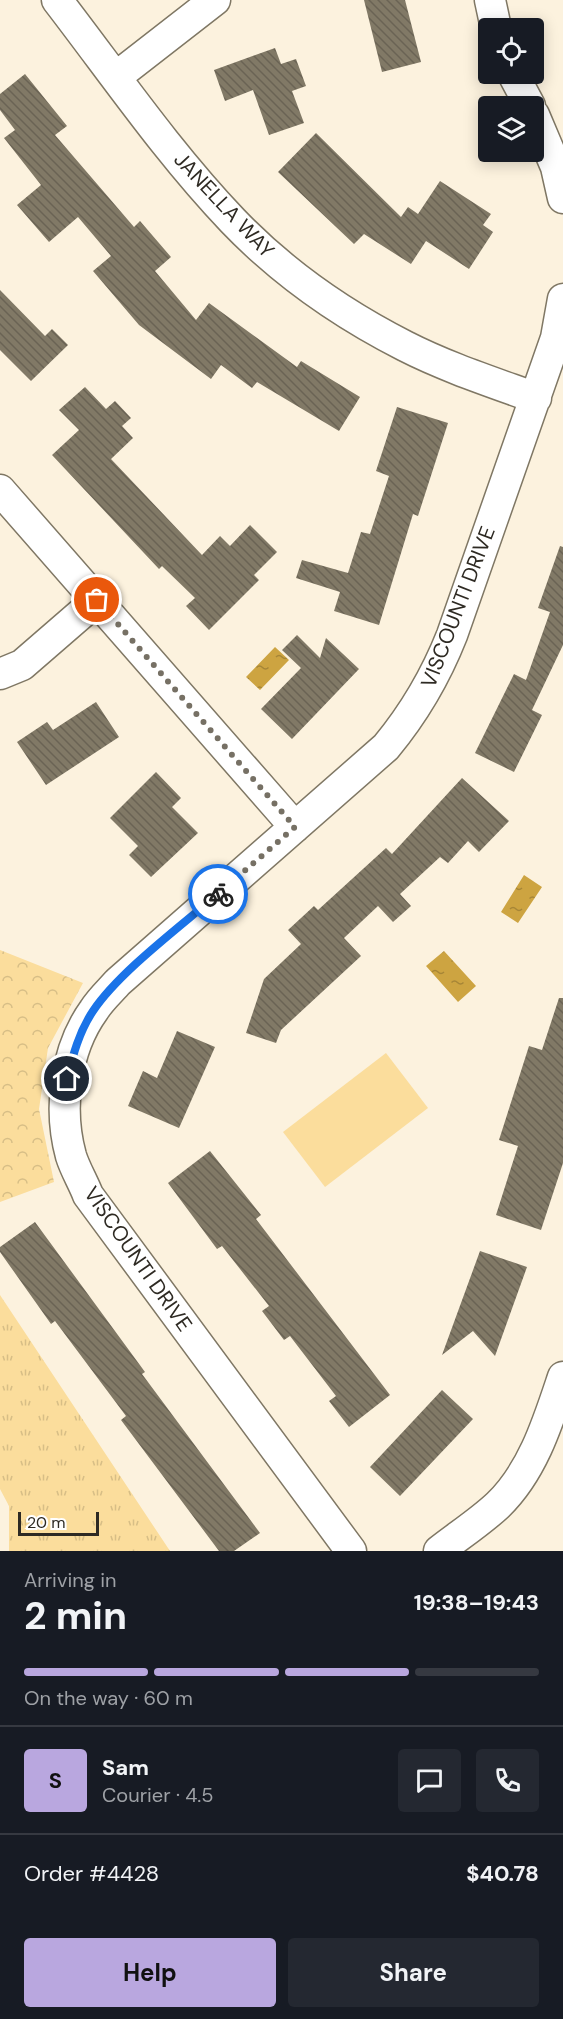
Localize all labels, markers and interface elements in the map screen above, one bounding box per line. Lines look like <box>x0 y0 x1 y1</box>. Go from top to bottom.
map controls <box>478 18 544 162</box>
button: locate <box>478 18 544 84</box>
button: layers <box>478 96 544 162</box>
street label: JANELLA WAY <box>168 146 280 264</box>
street label: VISCOUNTI DRIVE <box>414 522 502 692</box>
pin <box>71 574 122 625</box>
icon: bag <box>80 583 113 616</box>
courier <box>188 864 248 924</box>
icon: bike <box>202 878 235 911</box>
pin <box>41 1053 92 1104</box>
icon: home <box>50 1062 83 1095</box>
street label: VISCOUNTI DRIVE <box>78 1181 198 1337</box>
scale bar <box>18 1509 99 1536</box>
text: 20 m <box>27 1512 66 1533</box>
text: Arriving in <box>24 1567 116 1593</box>
text: 19:38–19:43 <box>414 1588 539 1617</box>
text: 2 min <box>24 1590 127 1641</box>
text: On the way · 60 m <box>24 1685 193 1711</box>
button: chat <box>398 1749 461 1812</box>
button: phone <box>476 1749 539 1812</box>
text: Sam <box>102 1753 149 1782</box>
text: S <box>49 1766 62 1795</box>
text: Courier · 4.5 <box>102 1782 214 1808</box>
text: Order #4428 <box>24 1859 159 1888</box>
text: $40.78 <box>466 1859 539 1888</box>
button: Help <box>24 1938 276 2007</box>
button: Share <box>288 1938 539 2007</box>

